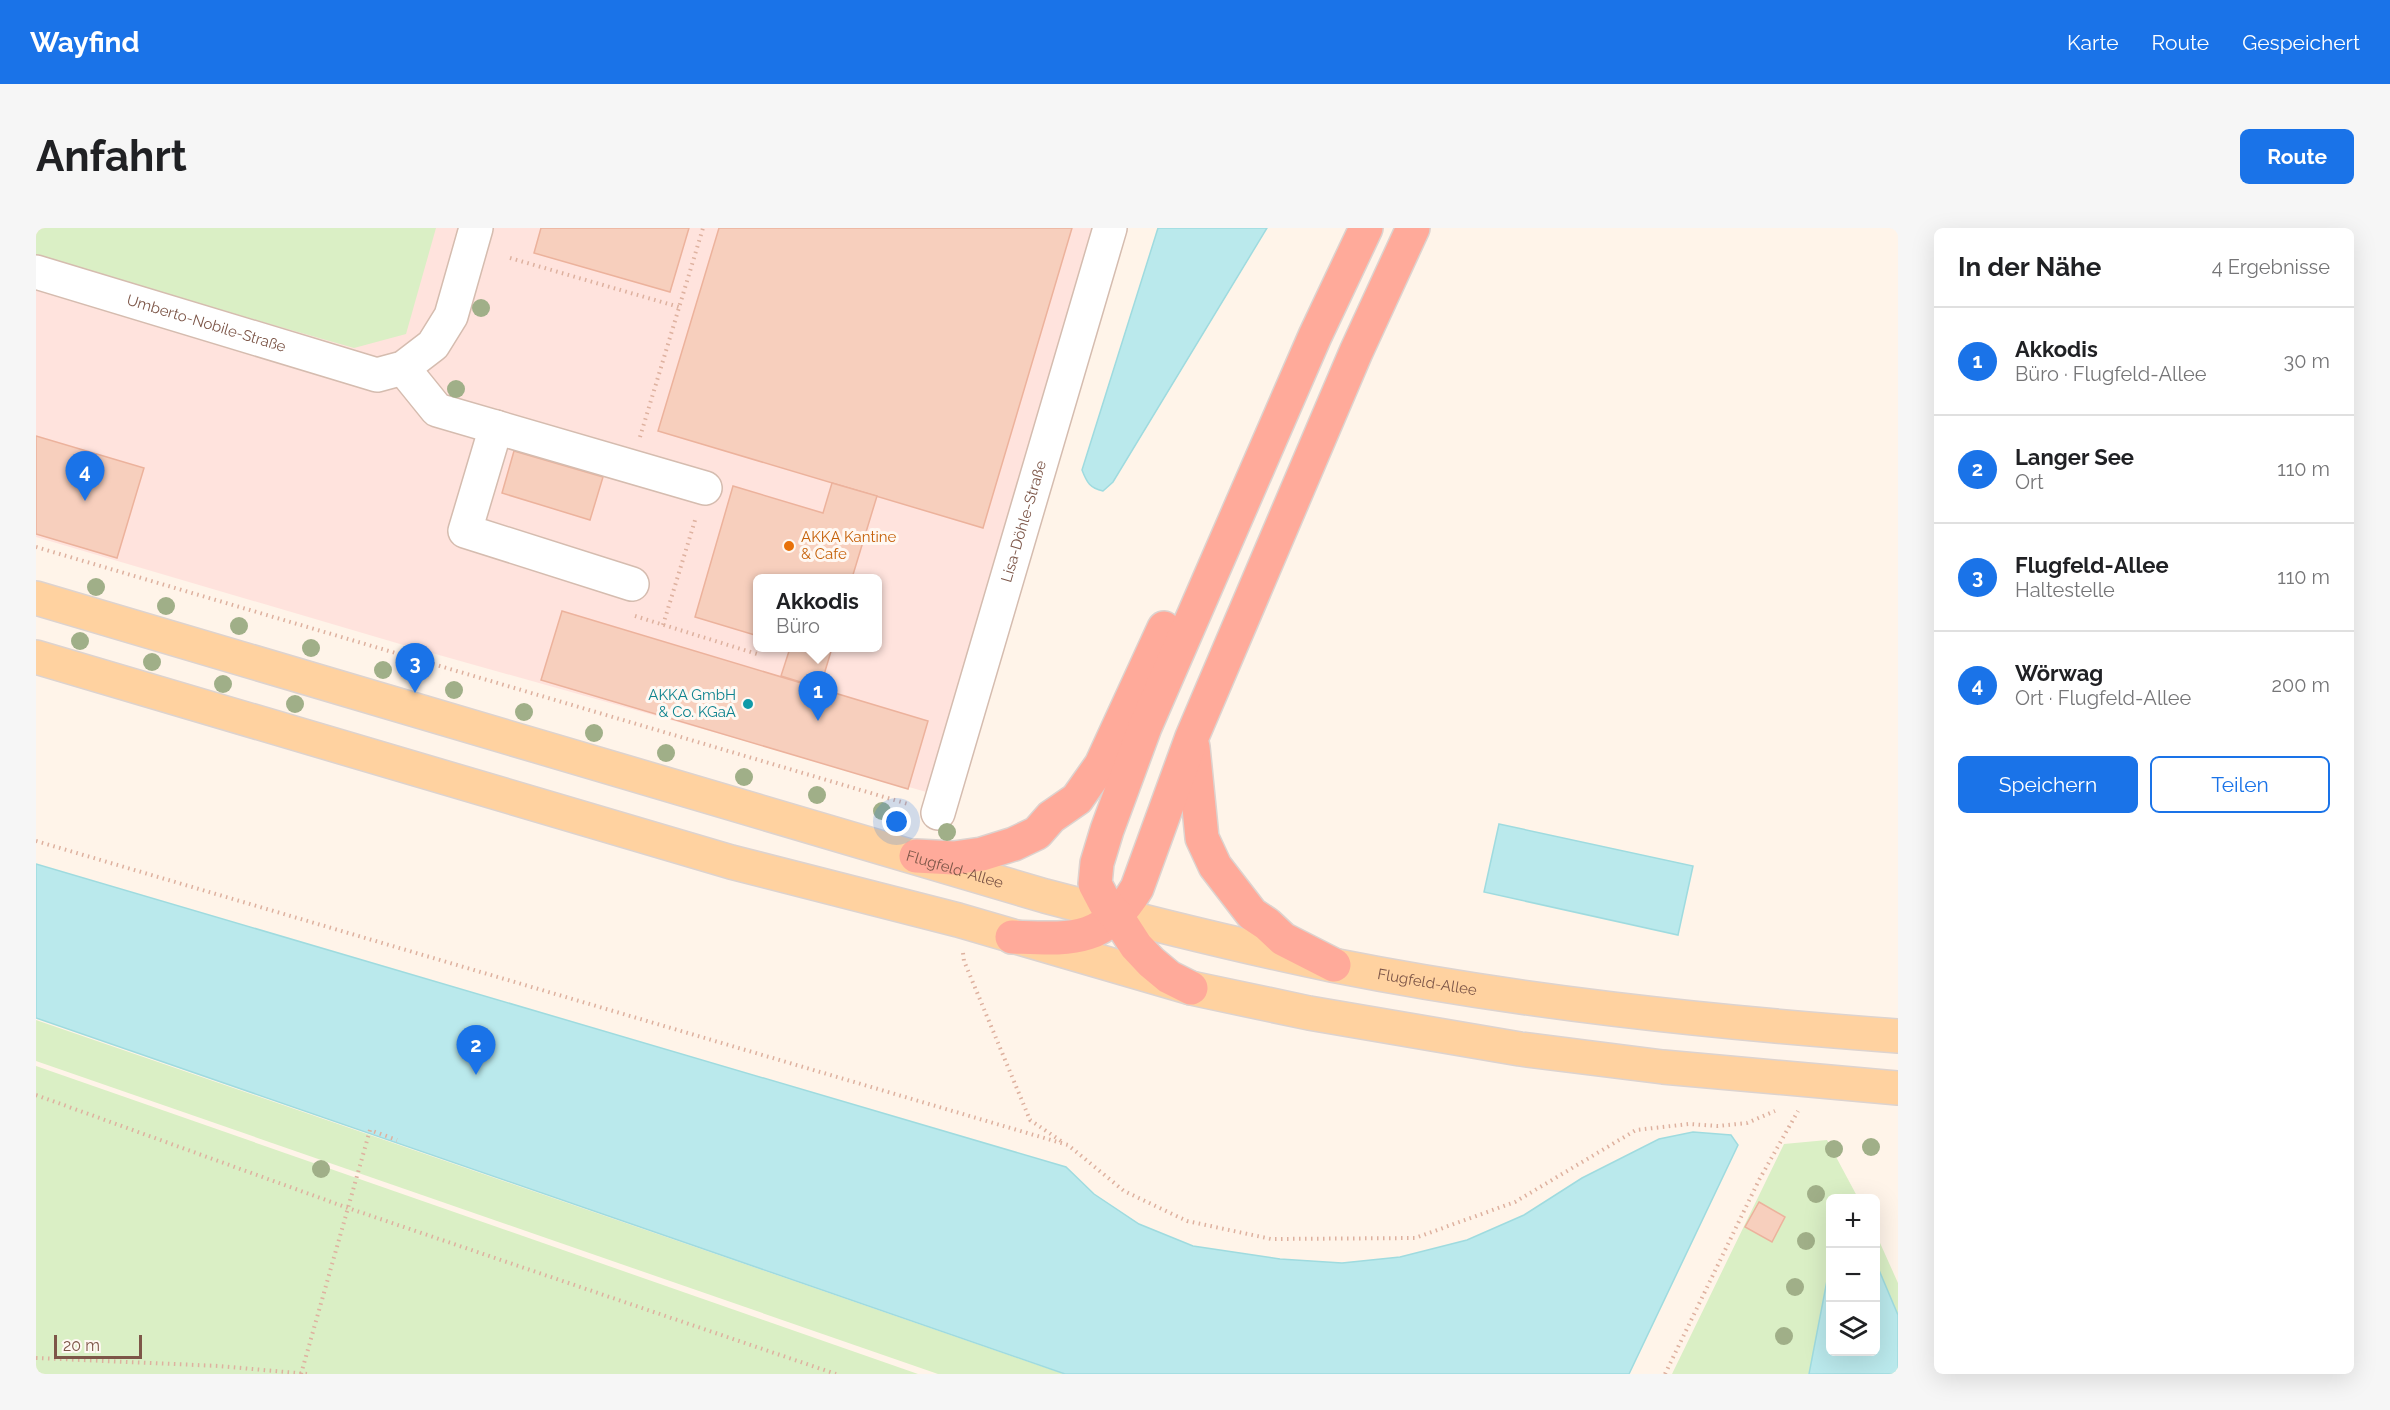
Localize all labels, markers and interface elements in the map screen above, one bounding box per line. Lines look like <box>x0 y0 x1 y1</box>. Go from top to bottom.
text: Wayfind <box>30 26 140 59</box>
text: Karte <box>2067 30 2119 55</box>
text: Route <box>2152 30 2209 55</box>
text: Gespeichert <box>2242 30 2360 55</box>
button: Route <box>2240 129 2354 184</box>
text: Anfahrt <box>36 132 187 181</box>
text: In der Nähe <box>1958 252 2101 282</box>
text: 4 Ergebnisse <box>2212 255 2330 279</box>
street label: Umberto-Nobile-Straße <box>125 291 288 356</box>
text: Akkodis <box>2015 336 2098 362</box>
text: 1 <box>1973 349 1982 373</box>
text: 30 m <box>2284 349 2330 373</box>
text: Büro · Flugfeld-Allee <box>2015 362 2206 386</box>
text: Langer See <box>2015 444 2134 470</box>
pin: 4 <box>65 452 104 501</box>
text: 2 <box>1972 457 1983 481</box>
text: 110 m <box>2277 457 2330 481</box>
street label: Lisa-Döhle-Straße <box>997 458 1050 584</box>
text: Ort <box>2015 470 2044 494</box>
place label: AKKA Kantine & Cafe <box>801 528 896 563</box>
marker: AKKA Kantine & Cafe <box>782 539 796 553</box>
text: Flugfeld-Allee <box>2015 552 2169 578</box>
text: 3 <box>1972 565 1983 589</box>
text: 110 m <box>2277 565 2330 589</box>
popup <box>753 574 882 652</box>
text: Haltestelle <box>2015 578 2115 602</box>
text: Akkodis <box>776 588 859 614</box>
text: Büro <box>776 614 820 638</box>
pin: 3 <box>396 644 434 693</box>
text: Wörwag <box>2015 660 2103 686</box>
pin: 1 <box>798 672 838 721</box>
text: 4 <box>1972 673 1983 697</box>
text: 200 m <box>2272 673 2330 697</box>
place label: AKKA GmbH & Co. KGaA <box>648 686 736 721</box>
text: Ort · Flugfeld-Allee <box>2015 686 2191 710</box>
marker: AKKA GmbH & Co. KGaA <box>741 697 755 711</box>
button: Speichern <box>1958 756 2138 813</box>
button: Teilen <box>2150 756 2330 813</box>
your location <box>882 807 911 836</box>
street label: Flugfeld-Allee <box>904 847 1006 892</box>
street label: Flugfeld-Allee <box>1376 965 1478 999</box>
pin: 2 <box>456 1026 496 1075</box>
map controls <box>1826 1194 1880 1356</box>
button: + <box>1826 1194 1880 1248</box>
button: − <box>1826 1248 1880 1302</box>
button: layers <box>1826 1302 1880 1356</box>
scale bar <box>54 1332 142 1360</box>
text: 20 m <box>63 1336 100 1355</box>

